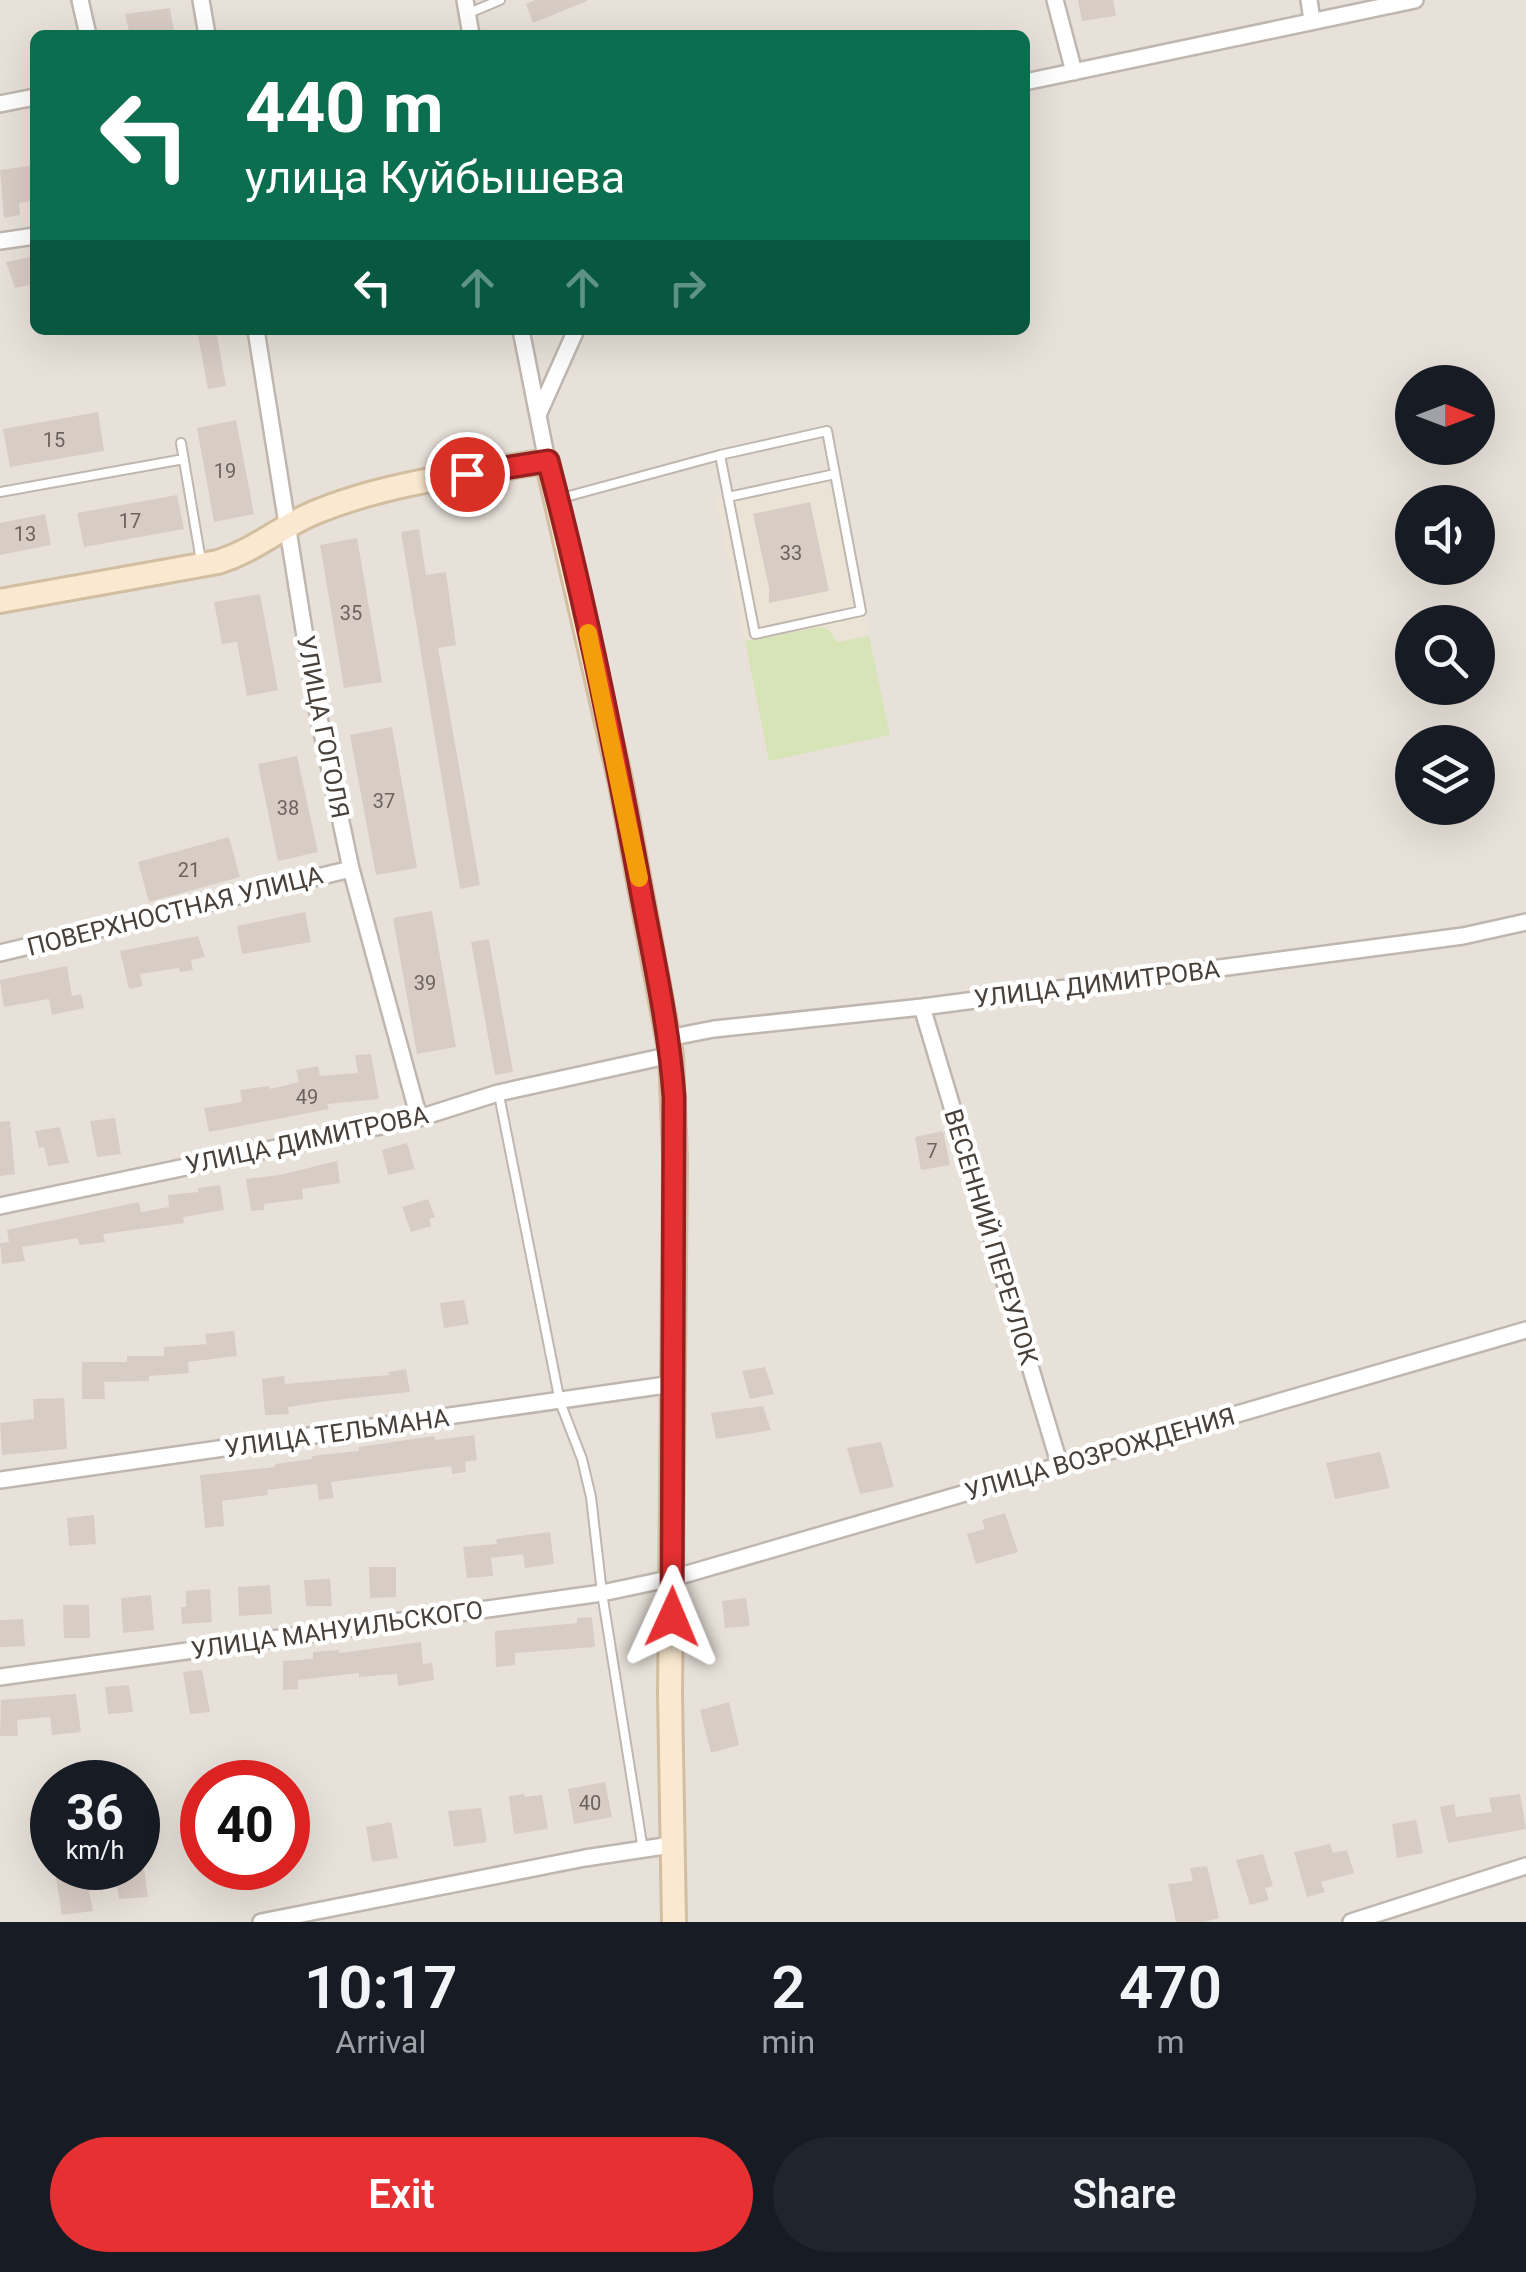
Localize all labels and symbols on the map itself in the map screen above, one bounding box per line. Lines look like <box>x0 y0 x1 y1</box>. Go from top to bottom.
north arrow <box>1395 365 1495 465</box>
house number: 15 <box>43 428 65 452</box>
pin <box>425 432 510 517</box>
house number: 19 <box>214 459 236 483</box>
house number: 17 <box>119 509 141 533</box>
house number: 13 <box>14 522 36 546</box>
house number: 33 <box>780 541 802 565</box>
house number: 35 <box>340 601 362 625</box>
street label: УЛИЦА ГОГОЛЯ <box>291 633 355 821</box>
house number: 37 <box>373 789 395 813</box>
house number: 38 <box>277 796 299 820</box>
house number: 21 <box>178 858 200 882</box>
street label: ПОВЕРХНОСТНАЯ УЛИЦА <box>24 860 326 962</box>
street label: УЛИЦА ДИМИТРОВА <box>972 955 1222 1013</box>
house number: 39 <box>414 971 436 995</box>
house number: 49 <box>296 1085 318 1109</box>
street label: УЛИЦА ДИМИТРОВА <box>183 1100 431 1180</box>
street label: ВЕСЕННИЙ ПЕРЕУЛОК <box>938 1106 1044 1368</box>
house number: 7 <box>926 1139 938 1163</box>
street label: УЛИЦА ВОЗРОЖДЕНИЯ <box>962 1402 1238 1506</box>
street label: УЛИЦА ТЕЛЬМАНА <box>223 1403 451 1463</box>
position arrow <box>620 1565 724 1669</box>
street label: УЛИЦА МАНУИЛЬСКОГО <box>189 1595 485 1665</box>
speed limit sign: 40 <box>180 1760 310 1890</box>
house number: 40 <box>579 1791 601 1815</box>

